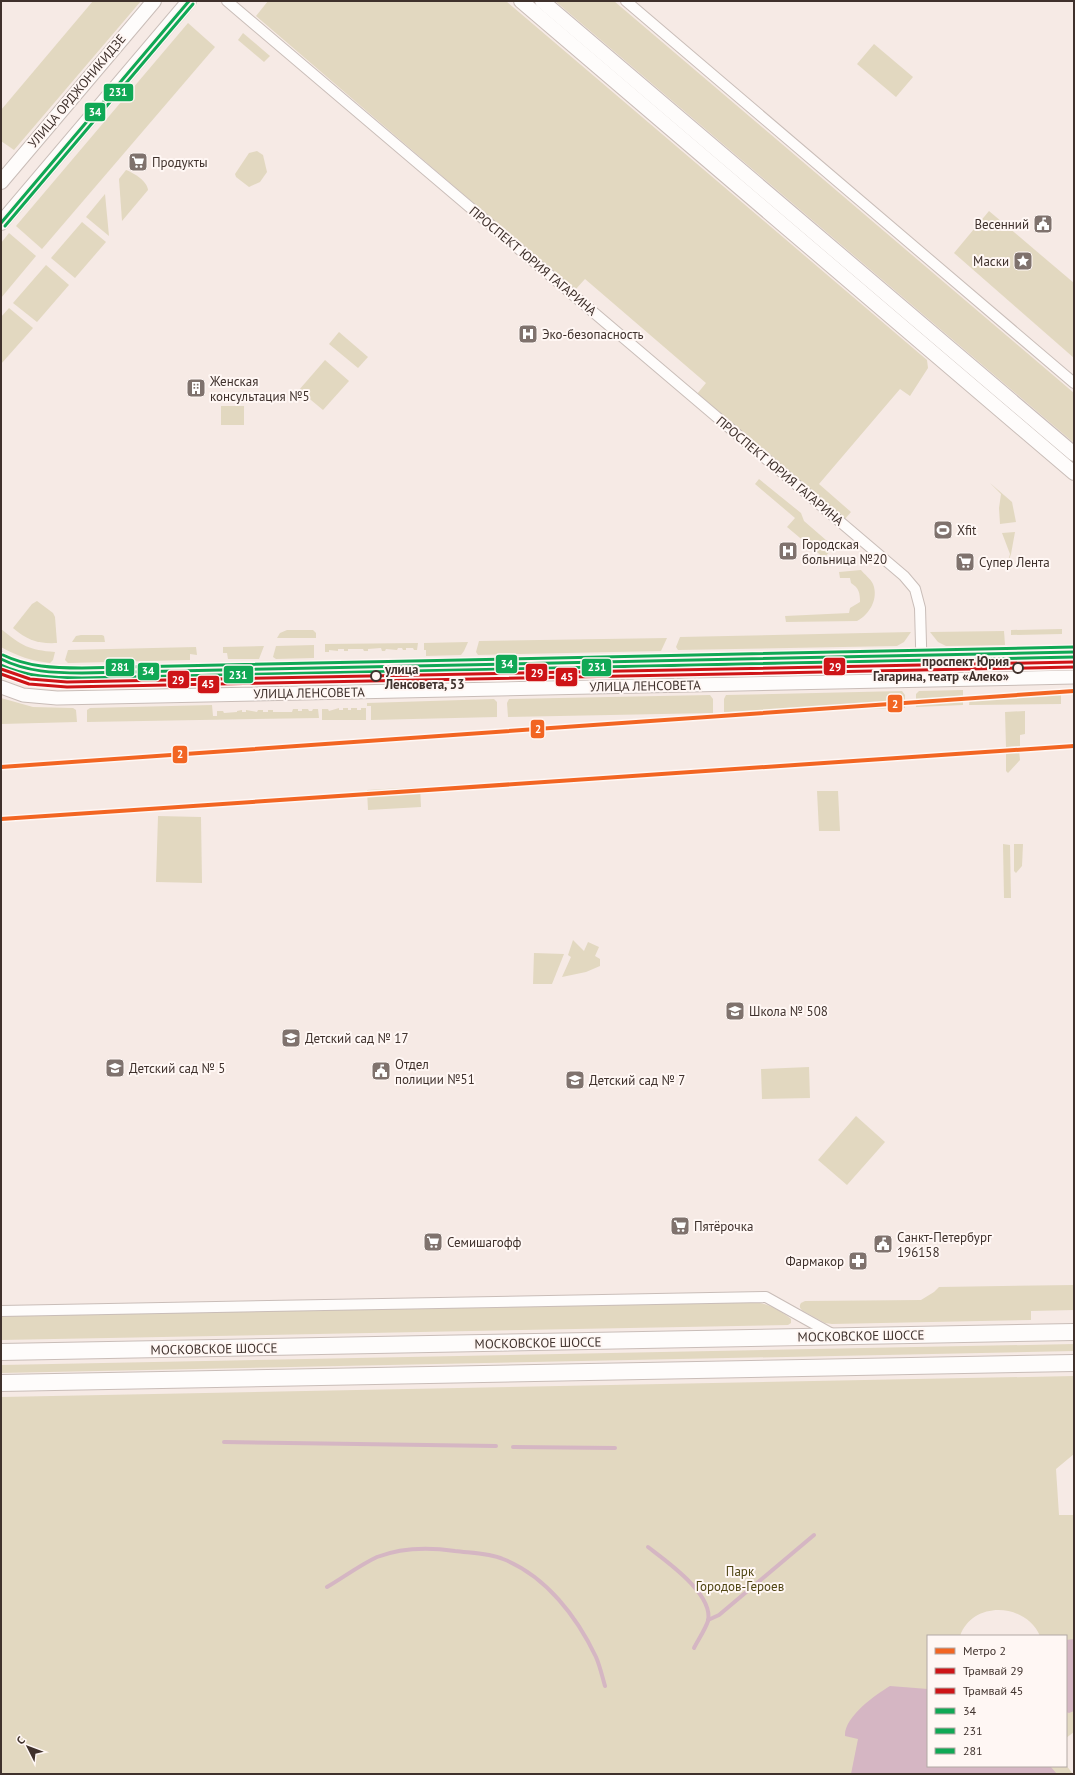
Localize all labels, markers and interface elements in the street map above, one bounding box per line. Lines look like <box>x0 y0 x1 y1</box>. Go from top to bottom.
street label: УЛИЦА ОРДЖОНИКИДЗЕ <box>24 31 130 151</box>
line badge: 231 <box>103 83 134 102</box>
text: 231 <box>109 85 127 99</box>
line badge: 34 <box>84 102 106 122</box>
text: 34 <box>89 105 102 119</box>
supermarket icon: Продукты <box>127 151 149 173</box>
place label: Продукты <box>152 154 208 171</box>
street label: ПРОСПЕКТ ЮРИЯ ГАГАРИНА <box>466 203 601 320</box>
public building icon: Весенний <box>1032 213 1054 235</box>
place label: Весенний <box>975 216 1029 233</box>
place icon: Маски <box>1012 250 1034 272</box>
place label: Маски <box>973 253 1009 270</box>
hospital icon: Эко-безопасность <box>517 323 539 345</box>
place label: Эко-безопасность <box>542 326 644 343</box>
place label: Женская консультация №5 <box>209 373 310 405</box>
building icon: Женская консультация №5 <box>185 377 207 399</box>
street label: ПРОСПЕКТ ЮРИЯ ГАГАРИНА <box>713 413 848 530</box>
sports icon: Xfit <box>932 519 954 541</box>
place label: Xfit <box>957 522 977 539</box>
place label: Городская больница №20 <box>802 536 887 568</box>
hospital icon: Городская больница №20 <box>777 540 799 562</box>
supermarket icon: Супер Лента <box>954 551 976 573</box>
place label: Супер Лента <box>979 554 1050 571</box>
place label: проспект Юрия Гагарина, театр «Алеко» <box>873 653 1009 685</box>
line badge: 34 <box>495 654 518 674</box>
text: 34 <box>501 657 514 671</box>
line badge: 29 <box>823 657 846 676</box>
line badge: 281 <box>105 658 135 677</box>
line badge: 231 <box>581 658 612 677</box>
text: 281 <box>111 660 129 674</box>
text: 231 <box>588 660 606 674</box>
text: 29 <box>829 660 841 674</box>
place label: улица Ленсовета, 53 <box>384 661 465 693</box>
line badge: 34 <box>137 662 160 681</box>
marker: проспект Юрия Гагарина, театр «Алеко» <box>1012 662 1024 674</box>
line badge: 29 <box>525 663 548 682</box>
text: 34 <box>142 664 155 678</box>
line badge: 231 <box>223 665 254 684</box>
text: 29 <box>531 666 543 680</box>
line badge: 45 <box>555 667 578 687</box>
text: 231 <box>229 668 247 682</box>
line badge: 29 <box>167 670 190 689</box>
marker: улица Ленсовета, 53 <box>370 670 382 682</box>
text: 45 <box>561 670 573 684</box>
text: 29 <box>172 673 184 687</box>
line badge: 45 <box>197 675 220 694</box>
text: 45 <box>202 677 214 691</box>
street label: УЛИЦА ЛЕНСОВЕТА <box>589 677 701 695</box>
street label: УЛИЦА ЛЕНСОВЕТА <box>253 684 365 702</box>
line badge: 2 <box>887 694 903 713</box>
text: 2 <box>892 697 898 711</box>
line badge: 2 <box>530 719 545 739</box>
text: 2 <box>535 722 541 736</box>
line badge: 2 <box>172 745 188 764</box>
text: 2 <box>177 747 183 761</box>
school or university icon: Школа № 508 <box>724 1000 746 1022</box>
place label: Школа № 508 <box>749 1003 828 1020</box>
school or university icon: Детский сад № 17 <box>280 1027 302 1049</box>
place label: Детский сад № 17 <box>305 1030 408 1047</box>
place label: Отдел полиции №51 <box>395 1056 475 1088</box>
school or university icon: Детский сад № 5 <box>104 1057 126 1079</box>
place label: Детский сад № 5 <box>129 1060 225 1077</box>
public building icon: Отдел полиции №51 <box>370 1060 392 1082</box>
school or university icon: Детский сад № 7 <box>564 1069 586 1091</box>
place label: Детский сад № 7 <box>589 1072 685 1089</box>
supermarket icon: Пятёрочка <box>669 1215 691 1237</box>
place label: Пятёрочка <box>694 1218 753 1235</box>
place label: Санкт-Петербург 196158 <box>897 1229 992 1261</box>
supermarket icon: Семишагофф <box>422 1231 444 1253</box>
public building icon: Санкт-Петербург 196158 <box>872 1233 894 1255</box>
place label: Семишагофф <box>447 1234 521 1251</box>
pharmacy icon: Фармакор <box>847 1250 869 1272</box>
place label: Фармакор <box>785 1253 844 1270</box>
street label: МОСКОВСКОЕ ШОССЕ <box>797 1326 925 1346</box>
street label: МОСКОВСКОЕ ШОССЕ <box>474 1333 602 1353</box>
street label: МОСКОВСКОЕ ШОССЕ <box>150 1339 278 1359</box>
park label: Парк Городов-Героев <box>696 1563 784 1595</box>
legend <box>927 1635 1067 1767</box>
text: Метро 2 <box>963 1643 1006 1658</box>
text: Трамвай 29 <box>963 1663 1023 1678</box>
text: Трамвай 45 <box>963 1683 1023 1698</box>
text: 34 <box>963 1703 977 1718</box>
text: 231 <box>963 1723 983 1738</box>
north arrow <box>8 1727 48 1767</box>
text: С <box>13 1733 28 1747</box>
text: 281 <box>963 1743 983 1758</box>

